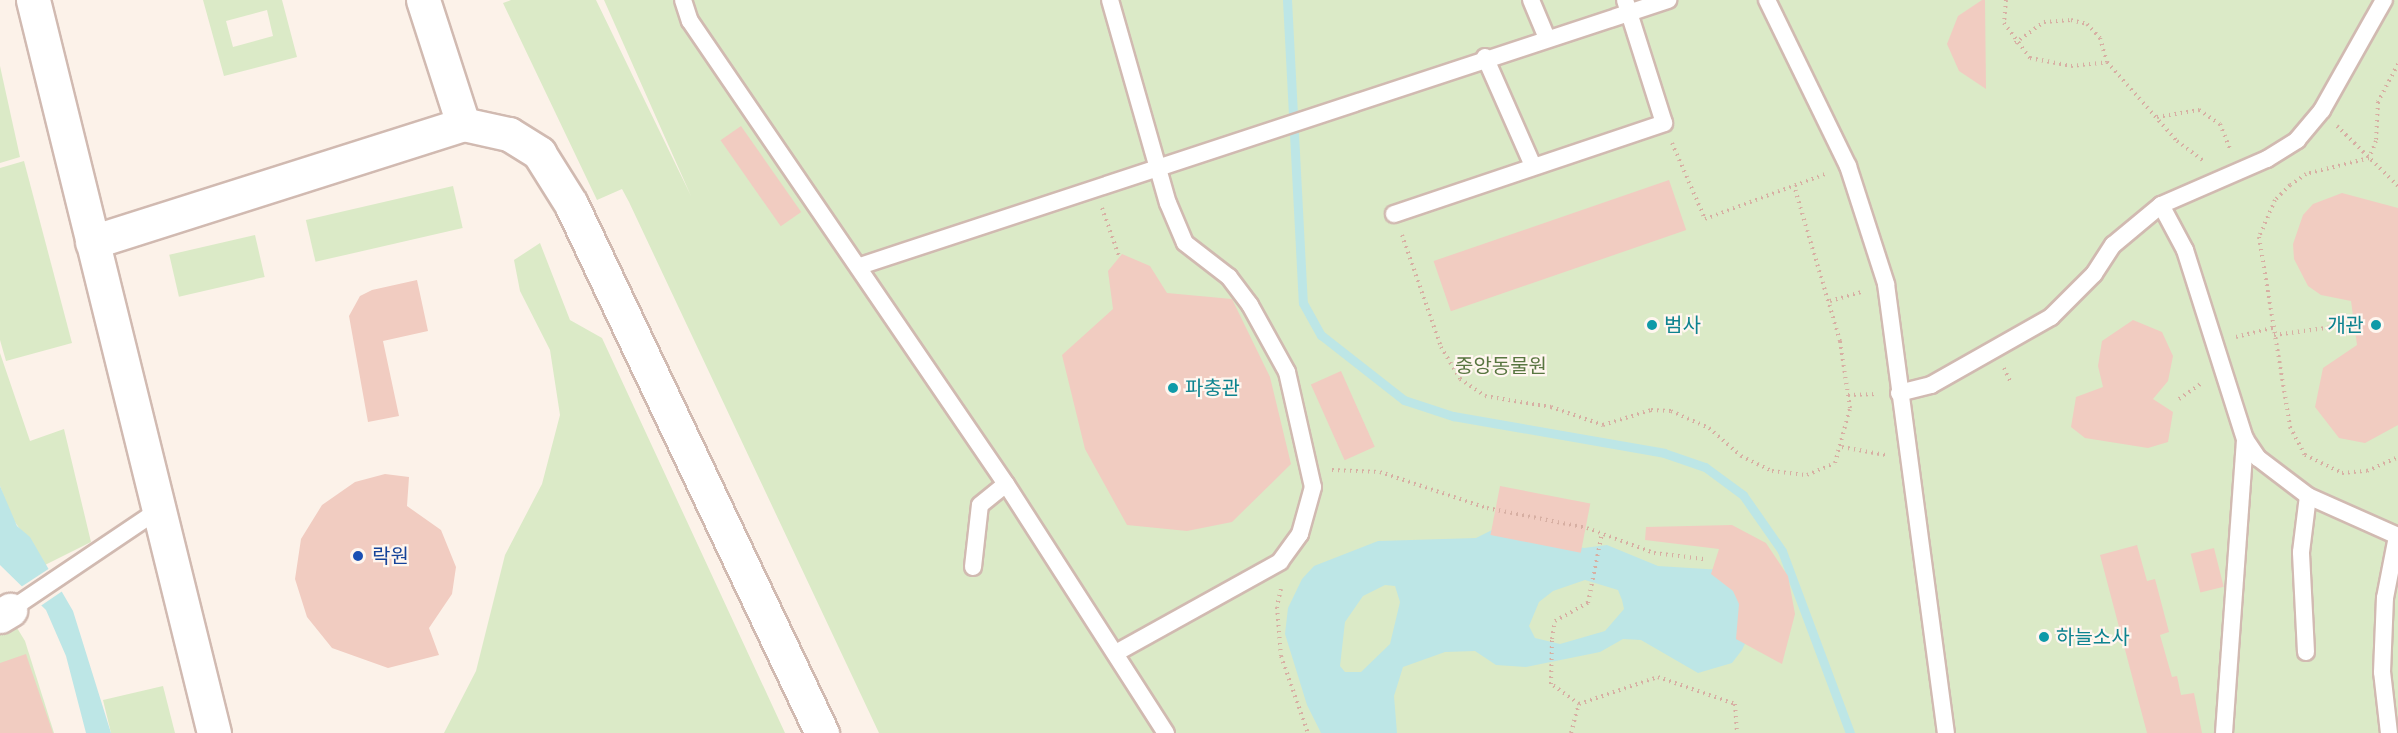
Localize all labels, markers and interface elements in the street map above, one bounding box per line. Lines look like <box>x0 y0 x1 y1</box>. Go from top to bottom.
place label: 범사 <box>1664 313 1701 337</box>
place label: 개관 <box>2327 313 2364 337</box>
marker: 범사 <box>1645 318 1659 332</box>
marker: 개관 <box>2369 318 2383 332</box>
park label: 중앙동물원 <box>1455 354 1547 378</box>
place label: 파충관 <box>1185 376 1240 400</box>
marker: 파충관 <box>1166 381 1180 395</box>
place label: 락원 <box>372 544 409 568</box>
marker: 락원 <box>349 547 367 565</box>
place label: 하늘소사 <box>2056 625 2130 649</box>
marker: 하늘소사 <box>2037 630 2051 644</box>

